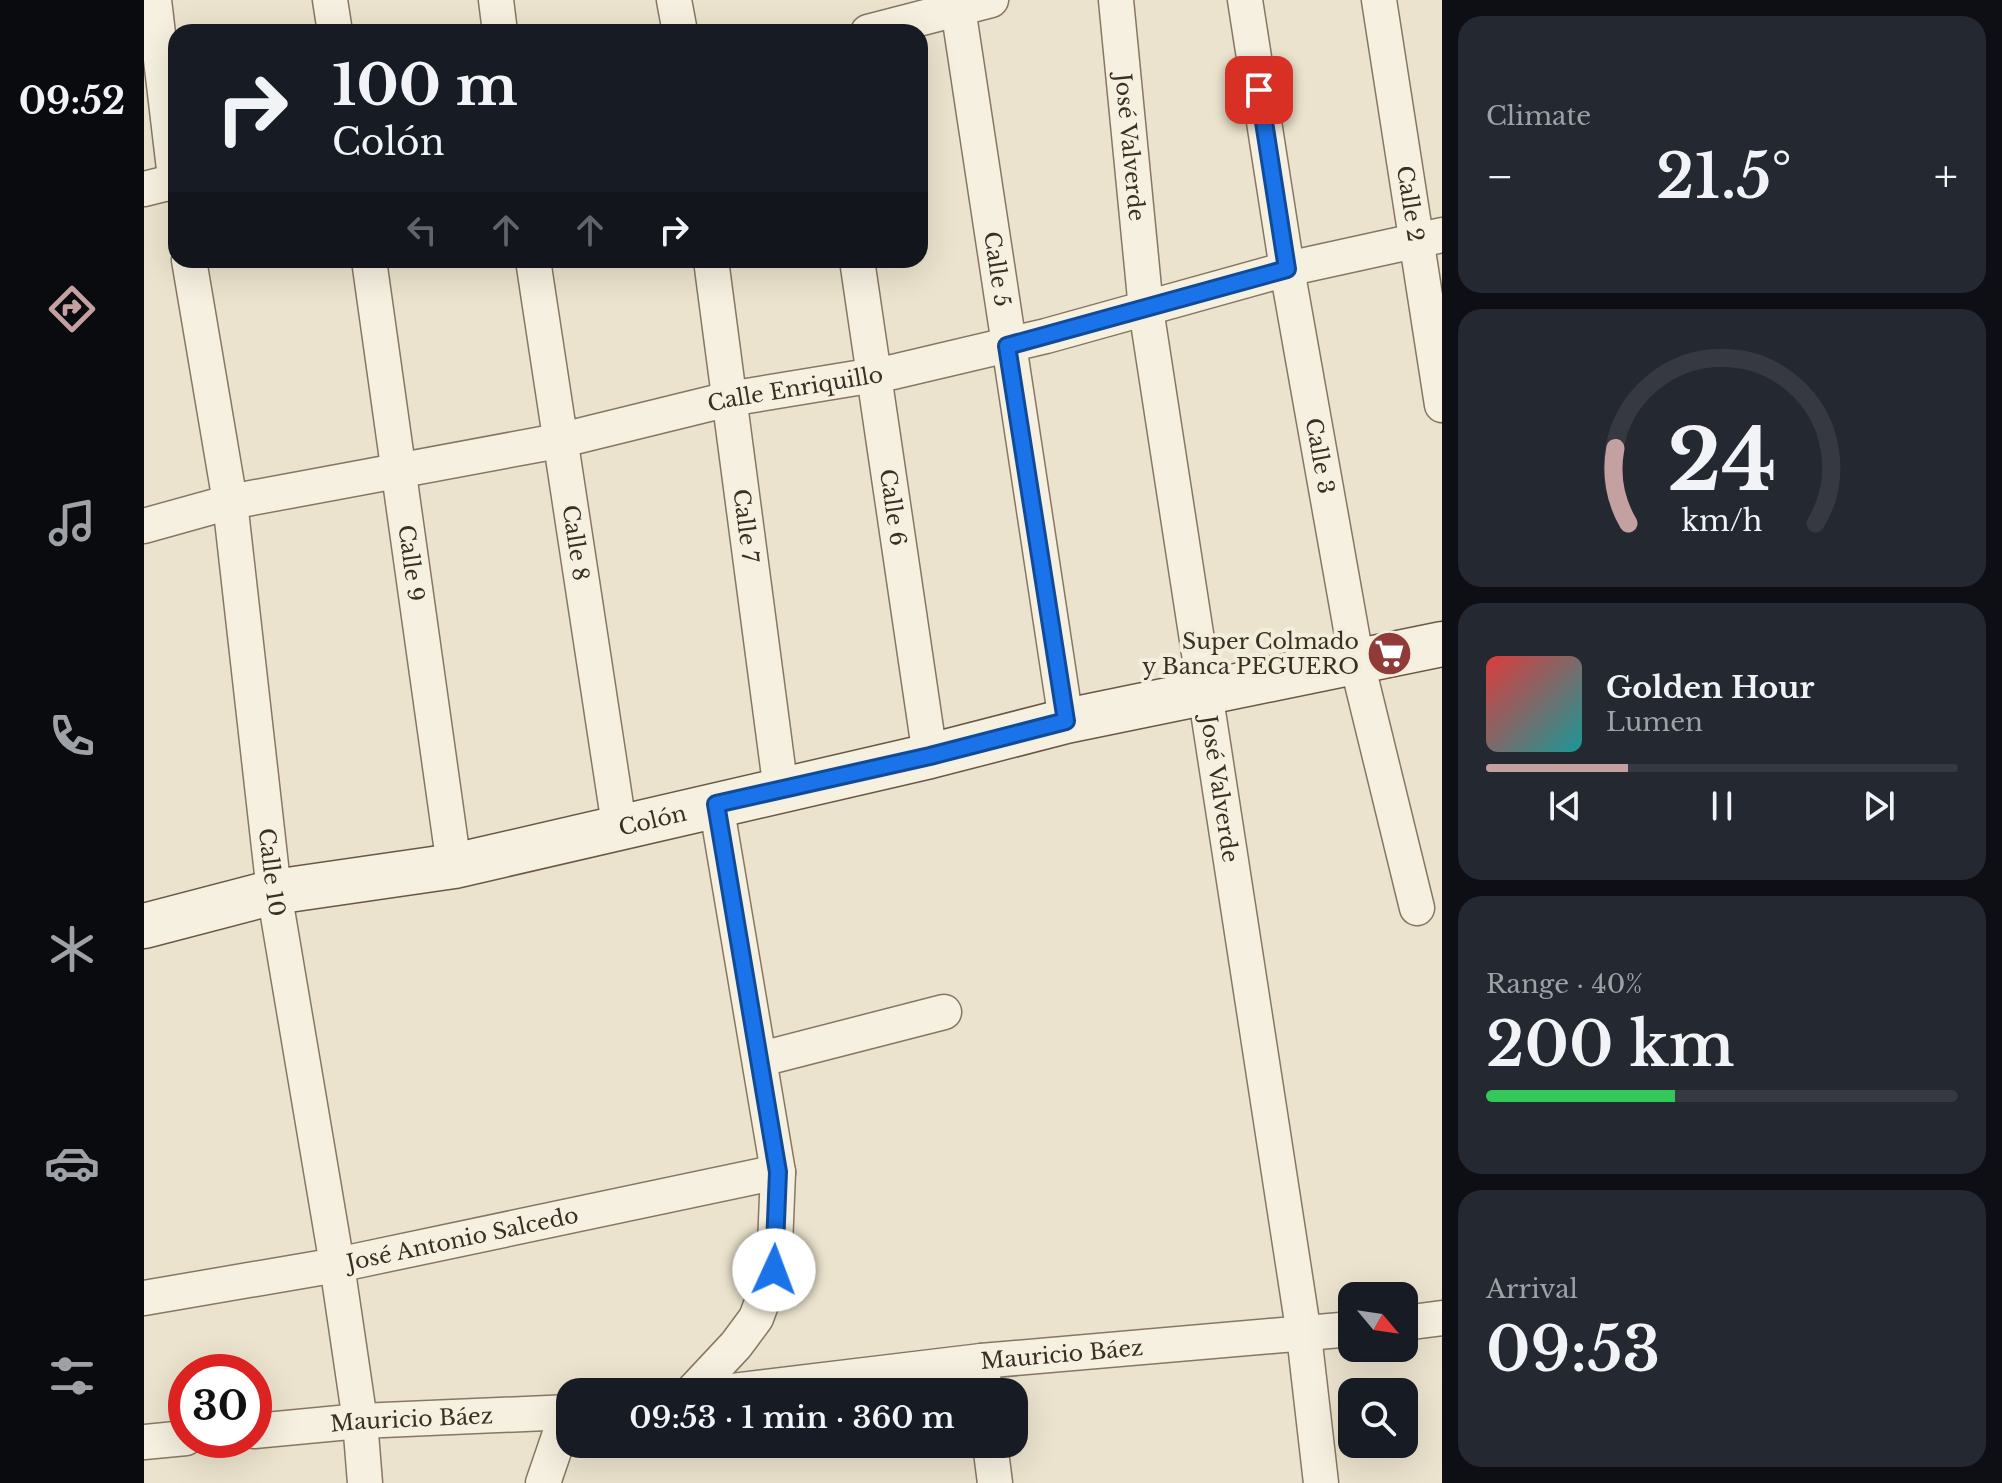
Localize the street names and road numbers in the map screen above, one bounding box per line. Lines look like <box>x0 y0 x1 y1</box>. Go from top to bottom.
street label: José Valverde <box>1109 69 1151 222</box>
street label: Calle 2 <box>1391 164 1430 244</box>
street label: Calle 5 <box>979 230 1017 308</box>
street label: Calle Enriquillo <box>705 360 885 417</box>
street label: Calle 3 <box>1300 416 1340 496</box>
street label: Calle 6 <box>874 467 912 548</box>
street label: Calle 7 <box>728 487 764 565</box>
street label: Calle 8 <box>557 503 595 583</box>
street label: Calle 9 <box>393 523 430 603</box>
street label: José Valverde <box>1195 711 1245 864</box>
street label: Colón <box>616 799 689 841</box>
street label: Calle 10 <box>253 827 291 918</box>
street label: José Antonio Salcedo <box>341 1201 581 1277</box>
street label: Mauricio Báez <box>980 1334 1144 1374</box>
street label: Mauricio Báez <box>329 1402 493 1437</box>

